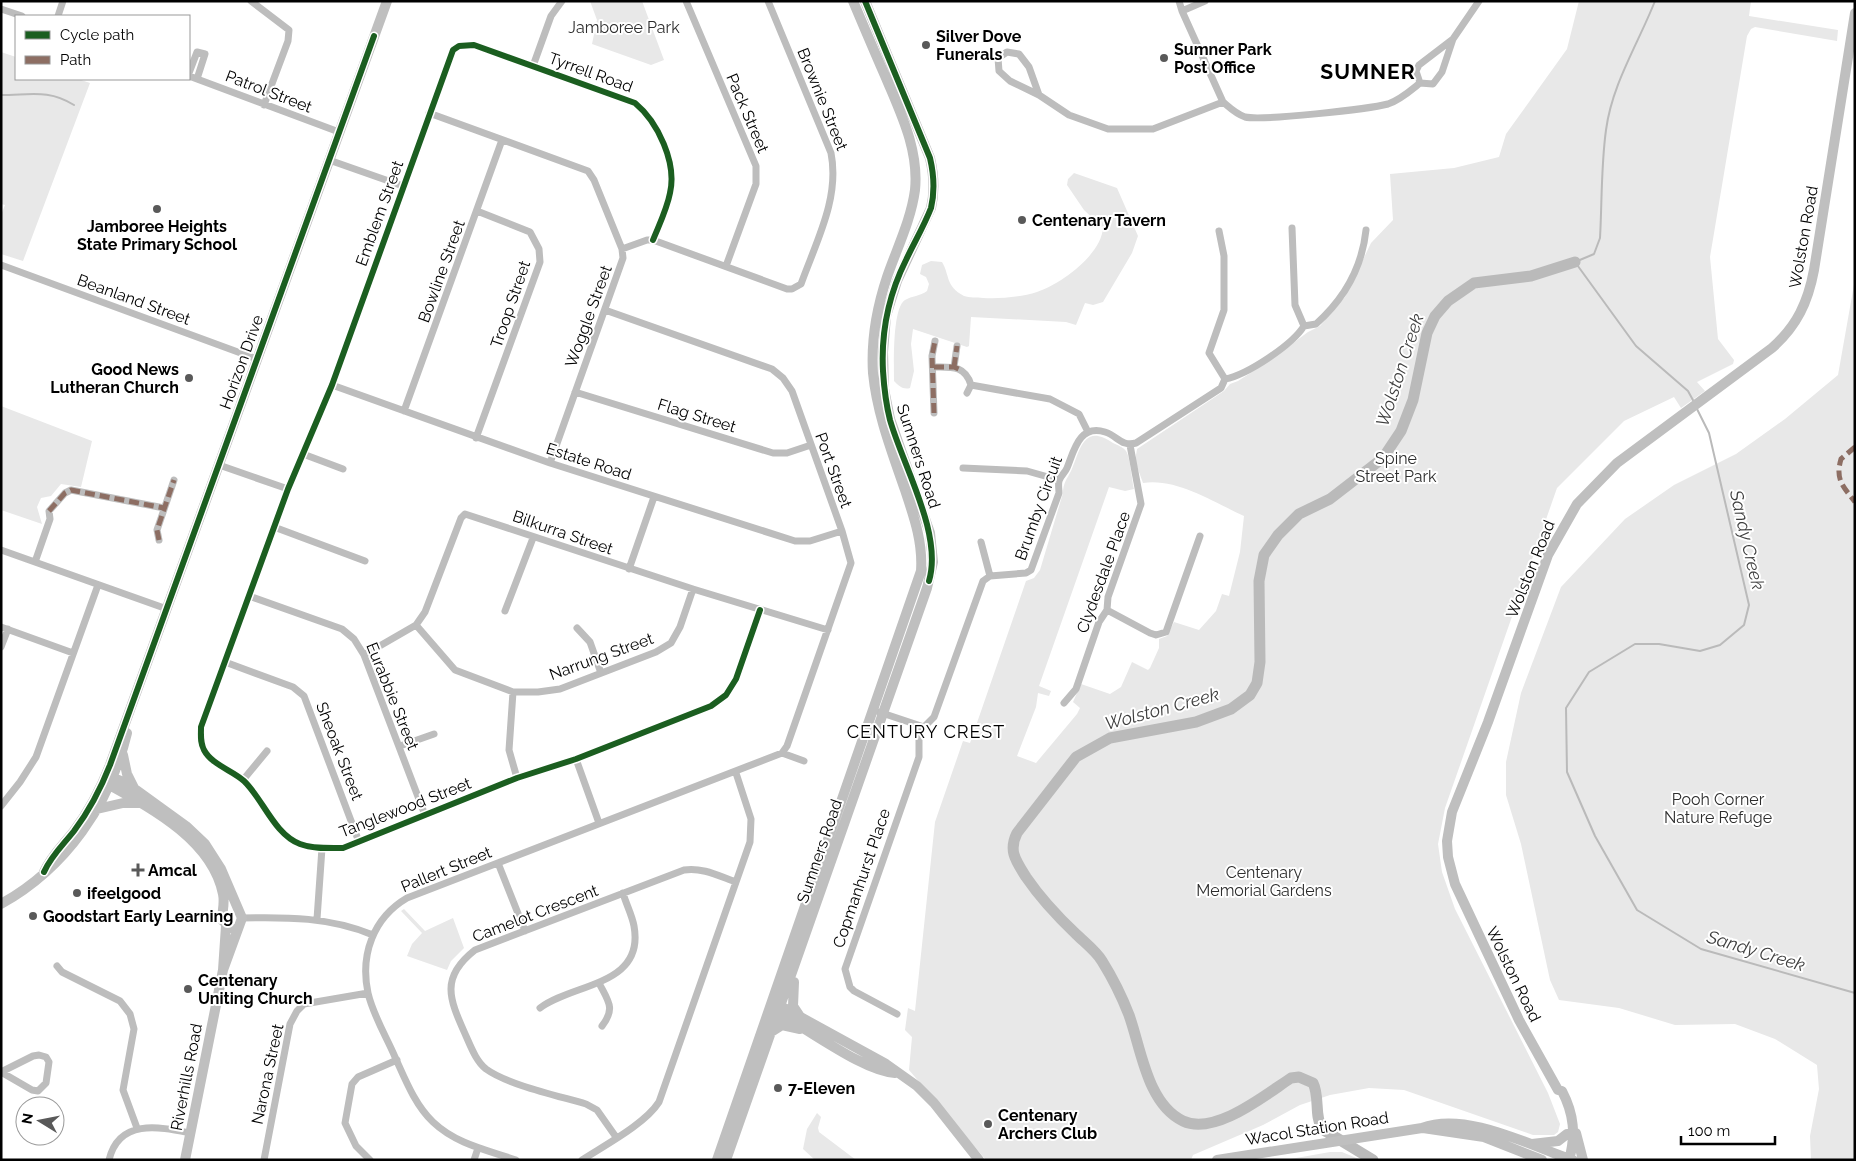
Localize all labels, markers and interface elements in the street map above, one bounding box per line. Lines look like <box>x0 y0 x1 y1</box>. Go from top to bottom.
legend <box>15 15 190 80</box>
park label: Jamboree Park <box>568 18 680 37</box>
text: Cycle path <box>60 26 134 44</box>
place label: Silver Dove Funerals <box>936 27 1022 64</box>
marker: Silver Dove Funerals <box>920 39 932 51</box>
place label: Sumner Park Post Office <box>1174 40 1272 77</box>
street label: Brownie Street <box>793 45 852 154</box>
street label: Tyrrell Road <box>546 48 636 96</box>
text: Path <box>60 51 91 69</box>
marker: Sumner Park Post Office <box>1158 52 1170 64</box>
district label: SUMNER <box>1320 59 1416 84</box>
street label: Patrol Street <box>223 66 315 117</box>
street label: Pack Street <box>722 71 773 156</box>
street label: Emblem Street <box>352 157 408 269</box>
street label: Wolston Road <box>1785 184 1822 290</box>
marker: Jamboree Heights State Primary School <box>151 203 163 215</box>
place label: Centenary Tavern <box>1032 211 1166 230</box>
marker: Centenary Tavern <box>1016 214 1028 226</box>
place label: Jamboree Heights State Primary School <box>77 217 238 254</box>
street label: Bowline Street <box>414 217 469 325</box>
street label: Troop Street <box>487 257 534 350</box>
street label: Woggle Street <box>561 262 616 370</box>
street label: Beanland Street <box>75 270 194 329</box>
water label: Wolston Creek <box>1371 310 1428 429</box>
street label: Horizon Drive <box>216 312 267 412</box>
place label: Good News Lutheran Church <box>50 360 179 397</box>
marker: Good News Lutheran Church <box>183 372 195 384</box>
street label: Flag Street <box>655 395 739 437</box>
street label: Sumners Road <box>893 402 944 511</box>
street label: Port Street <box>811 430 856 511</box>
street label: Estate Road <box>544 439 634 484</box>
park label: Spine Street Park <box>1355 449 1437 486</box>
street label: Brumby Circuit <box>1011 453 1066 563</box>
water label: Sandy Creek <box>1726 487 1769 592</box>
street label: Bilkurra Street <box>510 506 616 559</box>
street label: Clydesdale Place <box>1073 509 1134 636</box>
street label: Wolston Road <box>1502 517 1559 621</box>
street label: Narrung Street <box>547 629 656 684</box>
street label: Eurabbie Street <box>362 640 423 753</box>
water label: Wolston Creek <box>1102 683 1222 734</box>
street label: Sheoak Street <box>312 699 367 804</box>
district label: CENTURY CREST <box>847 721 1005 742</box>
street label: Tanglewood Street <box>337 773 474 841</box>
park label: Pooh Corner Nature Refuge <box>1664 790 1772 827</box>
street label: Sumners Road <box>793 797 846 906</box>
street label: Copmanhurst Place <box>829 806 894 950</box>
street label: Pallert Street <box>398 842 495 896</box>
place label: Amcal <box>148 861 198 880</box>
park label: Centenary Memorial Gardens <box>1196 863 1332 900</box>
marker: Amcal <box>132 864 144 876</box>
street label: Camelot Crescent <box>470 881 601 946</box>
place label: ifeelgood <box>87 884 161 903</box>
marker: ifeelgood <box>71 887 83 899</box>
place label: Goodstart Early Learning <box>43 907 233 926</box>
marker: Goodstart Early Learning <box>27 910 39 922</box>
street label: Wolston Road <box>1482 923 1545 1025</box>
water label: Sandy Creek <box>1704 925 1808 976</box>
place label: Centenary Uniting Church <box>198 971 313 1008</box>
marker: Centenary Uniting Church <box>182 983 194 995</box>
street label: Narona Street <box>248 1021 288 1126</box>
street label: Riverhills Road <box>167 1022 206 1132</box>
place label: 7-Eleven <box>788 1079 855 1098</box>
marker: 7-Eleven <box>772 1082 784 1094</box>
north arrow <box>15 1096 65 1146</box>
place label: Centenary Archers Club <box>998 1106 1097 1143</box>
street label: Wacol Station Road <box>1244 1108 1390 1149</box>
text: N <box>18 1112 36 1125</box>
scale bar <box>1681 1114 1775 1146</box>
marker: Centenary Archers Club <box>982 1118 994 1130</box>
text: 100 m <box>1688 1122 1730 1140</box>

